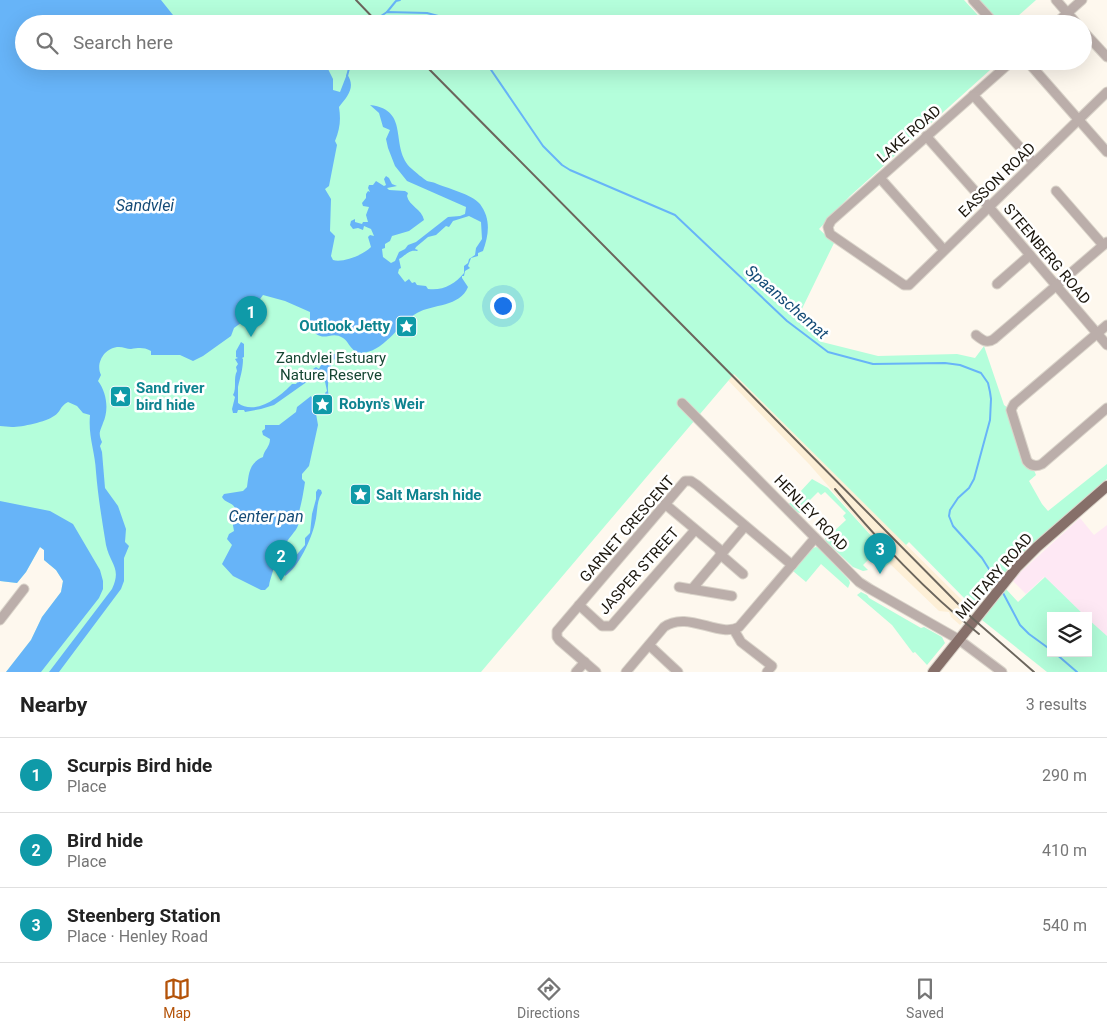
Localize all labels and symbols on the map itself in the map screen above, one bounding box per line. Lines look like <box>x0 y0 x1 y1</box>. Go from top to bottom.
street label: LAKE ROAD <box>873 101 945 167</box>
street label: EASSON ROAD <box>955 139 1039 221</box>
water label: Sandvlei <box>116 196 174 215</box>
street label: STEENBERG ROAD <box>1000 200 1094 308</box>
water label: Spaanschemat <box>742 261 833 344</box>
your location <box>490 293 516 319</box>
pin: 1 <box>235 296 267 337</box>
place icon: Outlook Jetty <box>394 314 418 338</box>
place label: Outlook Jetty <box>299 317 390 335</box>
park label: Zandvlei Estuary Nature Reserve <box>276 349 386 384</box>
place label: Sand river bird hide <box>136 379 205 414</box>
place icon: Sand river bird hide <box>108 385 132 409</box>
place icon: Robyn's Weir <box>311 392 335 416</box>
place label: Robyn's Weir <box>339 395 425 413</box>
street label: HENLEY ROAD <box>770 471 852 555</box>
street label: GARNET CRESCENT <box>576 472 678 586</box>
place icon: Salt Marsh hide <box>348 483 372 507</box>
place label: Salt Marsh hide <box>376 486 481 504</box>
water label: Center pan <box>228 507 304 526</box>
street label: JASPER STREET <box>595 524 683 618</box>
street label: MILITARY ROAD <box>952 529 1036 623</box>
pin: 3 <box>864 533 896 574</box>
pin: 2 <box>265 540 297 581</box>

